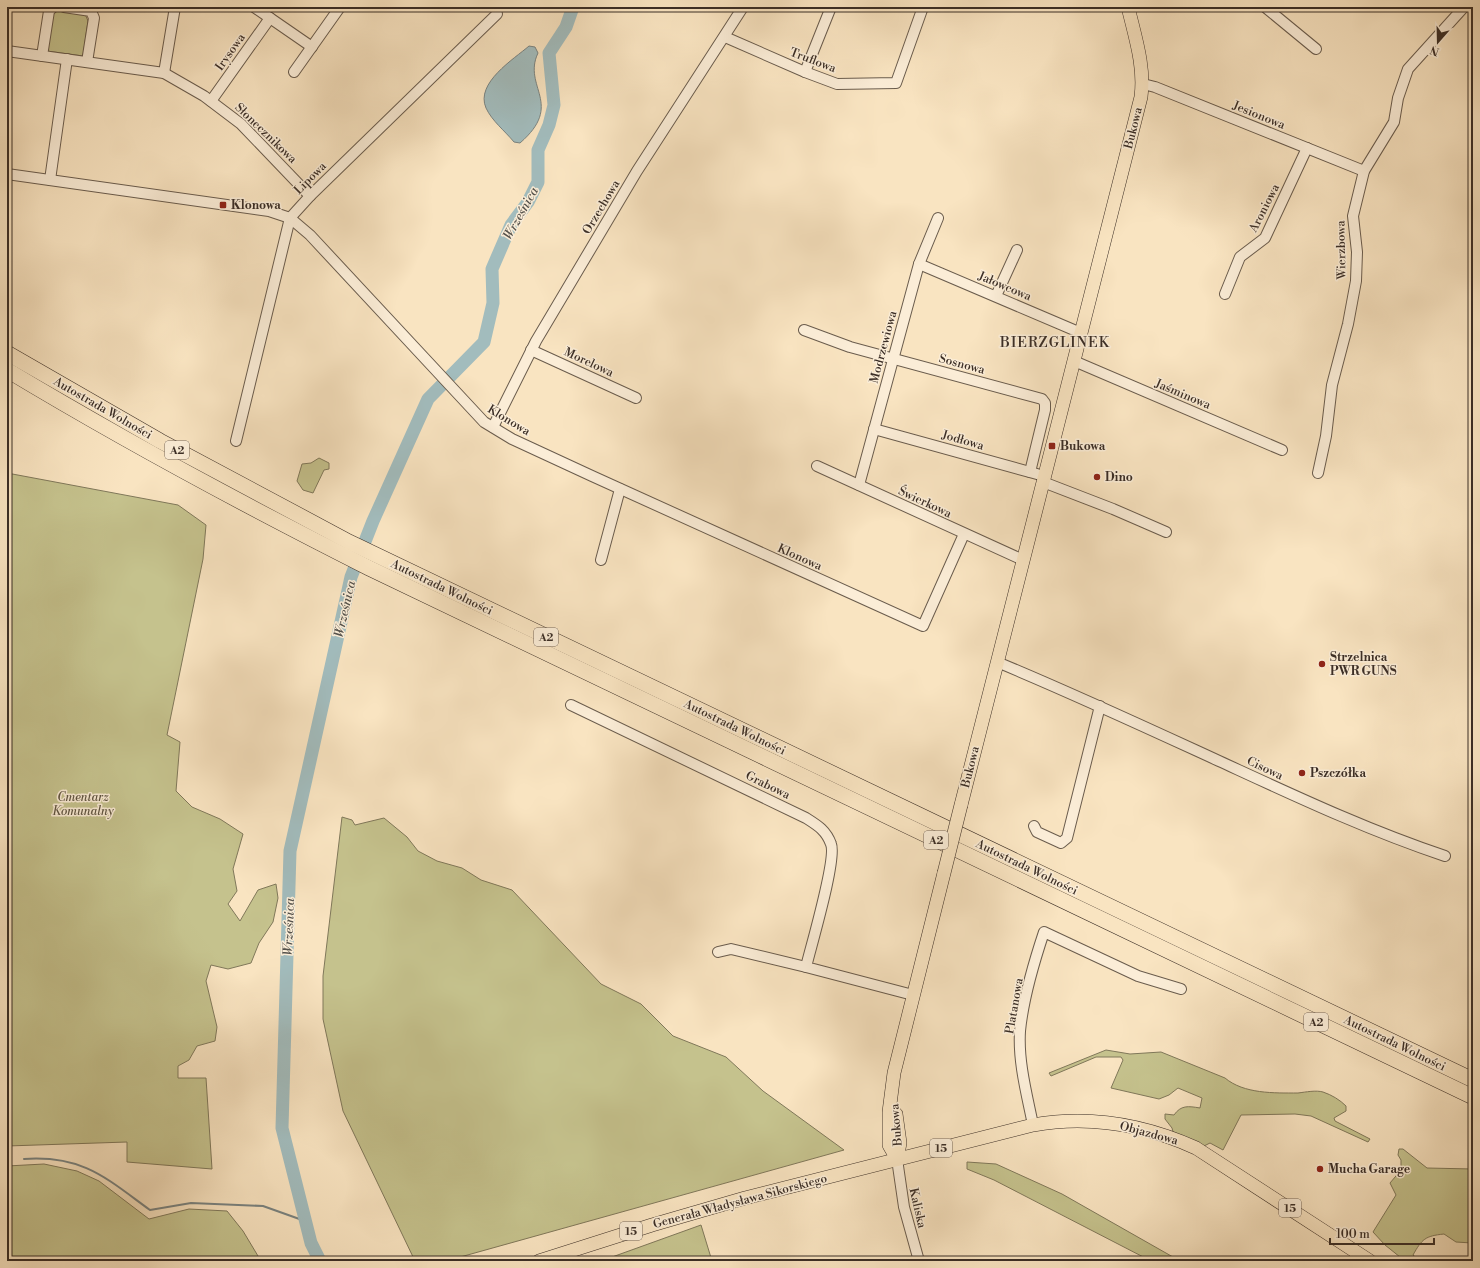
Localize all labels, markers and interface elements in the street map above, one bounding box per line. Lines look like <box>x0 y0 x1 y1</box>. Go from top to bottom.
north arrow <box>1418 22 1458 62</box>
street label: Irysowa <box>212 30 249 74</box>
text: N <box>1428 42 1441 59</box>
street label: Truflowa <box>788 45 839 76</box>
street label: Jesionowa <box>1229 98 1288 133</box>
street label: Słonecznikowa <box>232 100 300 167</box>
street label: Bukowa <box>1121 105 1146 151</box>
street label: Lipowa <box>291 158 330 198</box>
street label: Orzechowa <box>579 177 624 237</box>
street label: Aroniowa <box>1245 181 1283 236</box>
water label: Wrześnica <box>500 184 542 243</box>
place label: Klonowa <box>231 198 281 213</box>
marker: Klonowa <box>218 200 228 210</box>
street label: Wierzbowa <box>1333 219 1350 281</box>
street label: Jałowcowa <box>975 268 1035 305</box>
street label: Modrzewiowa <box>867 308 901 385</box>
district label: BIERZGLINEK <box>999 334 1110 352</box>
street label: Morelowa <box>562 344 617 381</box>
street label: Sosnowa <box>937 351 987 378</box>
street label: Autostrada Wolności <box>50 374 155 443</box>
street label: Jaśminowa <box>1152 376 1214 413</box>
street label: Klonowa <box>485 402 534 439</box>
street label: Jodłowa <box>939 427 987 454</box>
place label: Bukowa <box>1060 439 1106 454</box>
road number: A2 <box>165 441 189 459</box>
marker: Bukowa <box>1047 441 1057 451</box>
place label: Dino <box>1105 470 1133 485</box>
marker: Dino <box>1092 472 1102 482</box>
street label: Świerkowa <box>896 482 956 522</box>
street label: Klonowa <box>775 541 825 574</box>
street label: Autostrada Wolności <box>387 556 495 619</box>
water label: Wrześnica <box>331 579 359 639</box>
road number: A2 <box>534 628 558 646</box>
place label: Strzelnica PWR GUNS <box>1330 650 1397 679</box>
marker: Strzelnica PWR GUNS <box>1317 659 1327 669</box>
street label: Autostrada Wolności <box>680 696 788 759</box>
street label: Bukowa <box>958 744 983 790</box>
street label: Cisowa <box>1244 754 1286 784</box>
place label: Pszczółka <box>1310 766 1366 781</box>
street label: Grabowa <box>743 768 793 803</box>
marker: Pszczółka <box>1297 768 1307 778</box>
park label: Cmentarz Komunalny <box>52 790 115 819</box>
road number: A2 <box>924 831 948 849</box>
street label: Autostrada Wolności <box>972 836 1080 899</box>
water label: Wrześnica <box>280 897 298 956</box>
street label: Platanowa <box>1002 976 1027 1035</box>
street label: Autostrada Wolności <box>1340 1012 1448 1075</box>
road number: A2 <box>1304 1013 1328 1031</box>
street label: Bukowa <box>887 1102 906 1148</box>
street label: Objazdowa <box>1118 1119 1181 1149</box>
road number: 15 <box>930 1139 952 1157</box>
place label: Mucha Garage <box>1328 1162 1411 1177</box>
marker: Mucha Garage <box>1315 1164 1325 1174</box>
street label: Generała Władysława Sikorskiego <box>651 1171 829 1232</box>
street label: Kaliska <box>906 1187 930 1231</box>
road number: 15 <box>1279 1199 1301 1217</box>
scale bar <box>1330 1220 1434 1246</box>
road number: 15 <box>620 1222 642 1240</box>
text: 100 m <box>1336 1227 1370 1242</box>

